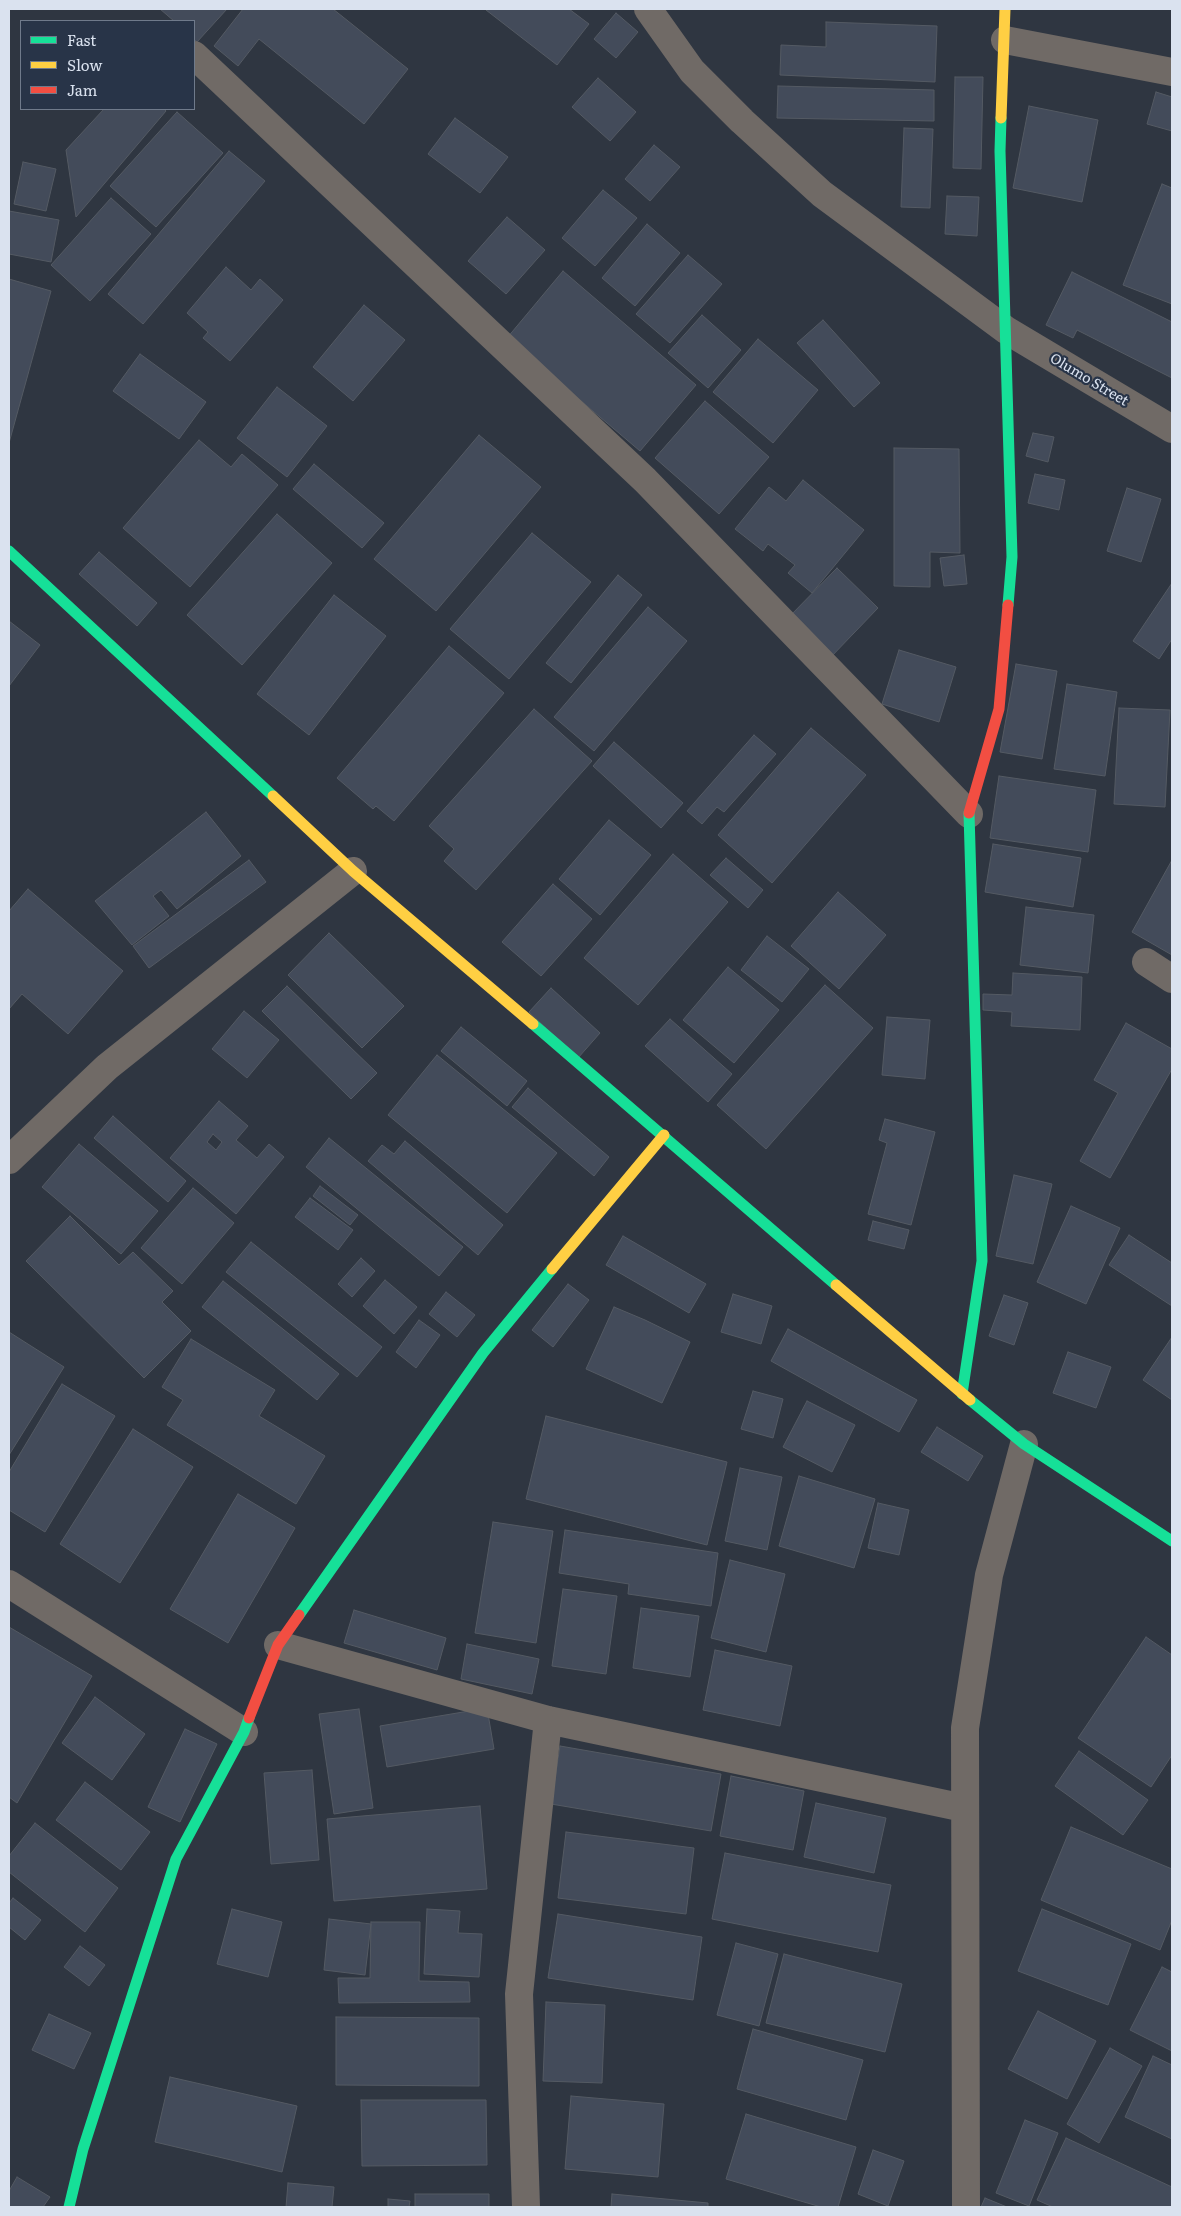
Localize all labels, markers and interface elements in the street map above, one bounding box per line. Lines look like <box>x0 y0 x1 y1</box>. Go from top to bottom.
legend <box>20 20 195 110</box>
text: Fast <box>67 28 96 51</box>
text: Slow <box>67 53 102 76</box>
text: Jam <box>67 78 97 101</box>
street label: Olumo Street <box>1047 350 1131 410</box>

